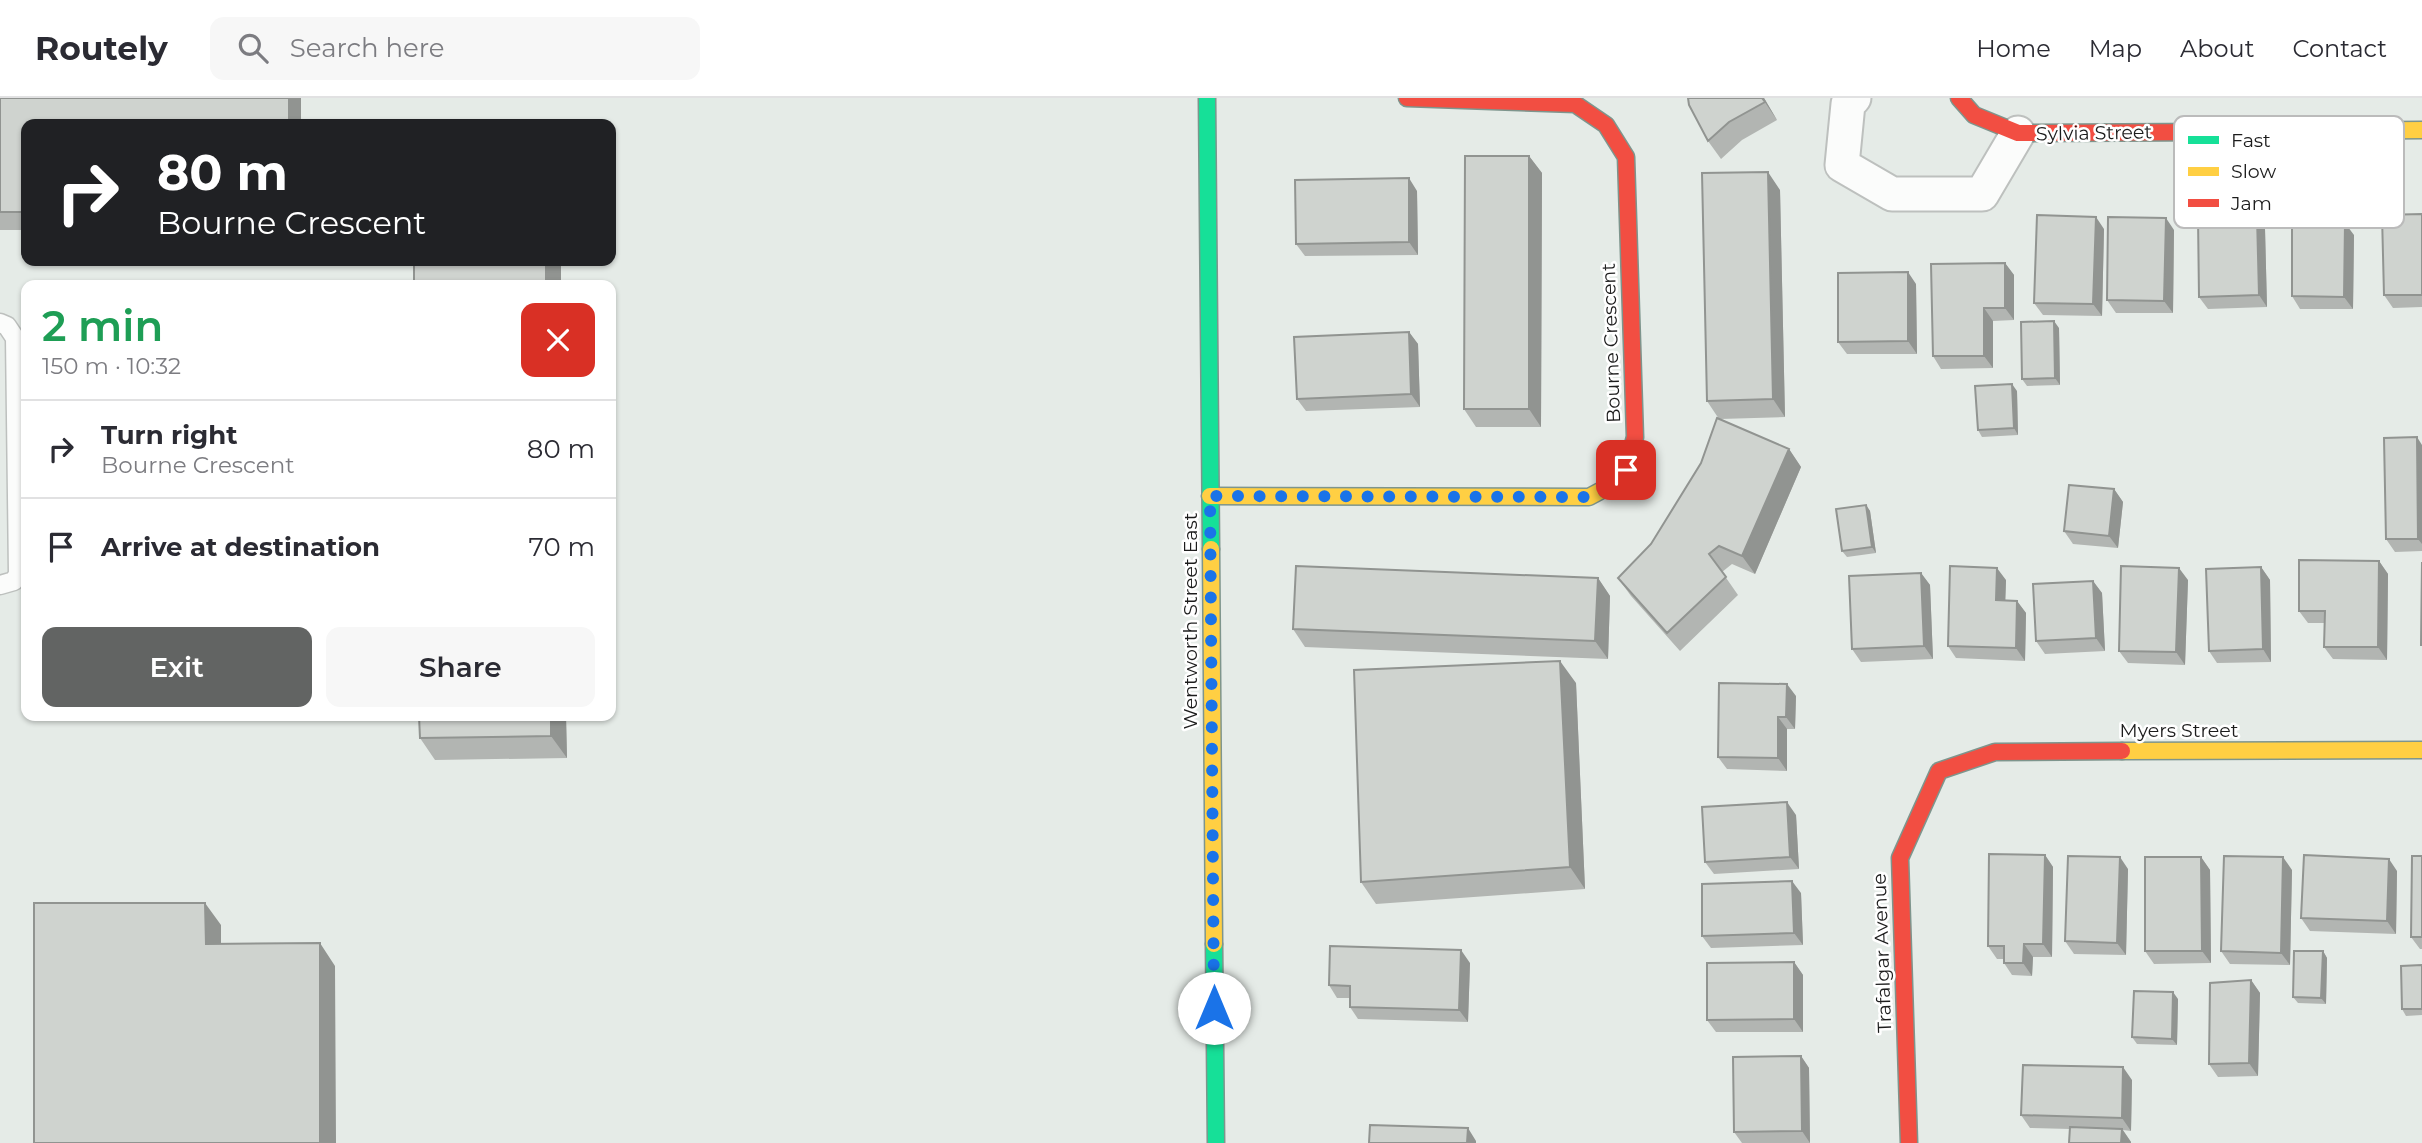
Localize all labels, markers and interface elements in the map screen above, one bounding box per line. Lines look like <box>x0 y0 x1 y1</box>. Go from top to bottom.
search box <box>210 17 700 80</box>
text: Routely <box>35 28 168 68</box>
icon: search <box>234 29 272 67</box>
text: Search here <box>290 32 445 64</box>
text: Home <box>1976 34 2051 63</box>
text: Map <box>2089 34 2142 63</box>
text: About <box>2180 34 2254 63</box>
text: Contact <box>2292 34 2387 63</box>
legend <box>2174 116 2404 228</box>
street label: Sylvia Street <box>2036 120 2153 146</box>
text: Fast <box>2231 129 2271 152</box>
text: 80 m <box>157 143 288 202</box>
icon: right <box>42 147 133 238</box>
text: Slow <box>2231 160 2276 183</box>
text: Jam <box>2230 192 2272 215</box>
text: Bourne Crescent <box>157 203 426 242</box>
street label: Bourne Crescent <box>1597 262 1625 423</box>
text: 2 min <box>42 300 163 352</box>
button: close <box>521 303 595 377</box>
text: 150 m · 10:32 <box>42 352 181 380</box>
text: Turn right <box>101 419 237 451</box>
icon: right <box>42 430 80 468</box>
text: 80 m <box>527 433 595 465</box>
pin <box>1596 440 1656 500</box>
text: Bourne Crescent <box>101 451 295 479</box>
icon: arrive <box>1607 451 1645 489</box>
street label: Wentworth Street East <box>1179 512 1202 729</box>
icon: arrive <box>42 528 80 566</box>
text: Arrive at destination <box>101 531 380 563</box>
text: 70 m <box>529 531 595 563</box>
button: Exit <box>42 627 312 707</box>
button: Share <box>326 627 595 707</box>
street label: Myers Street <box>2120 719 2239 742</box>
street label: Trafalgar Avenue <box>1868 873 1896 1033</box>
position arrow <box>1177 971 1251 1045</box>

